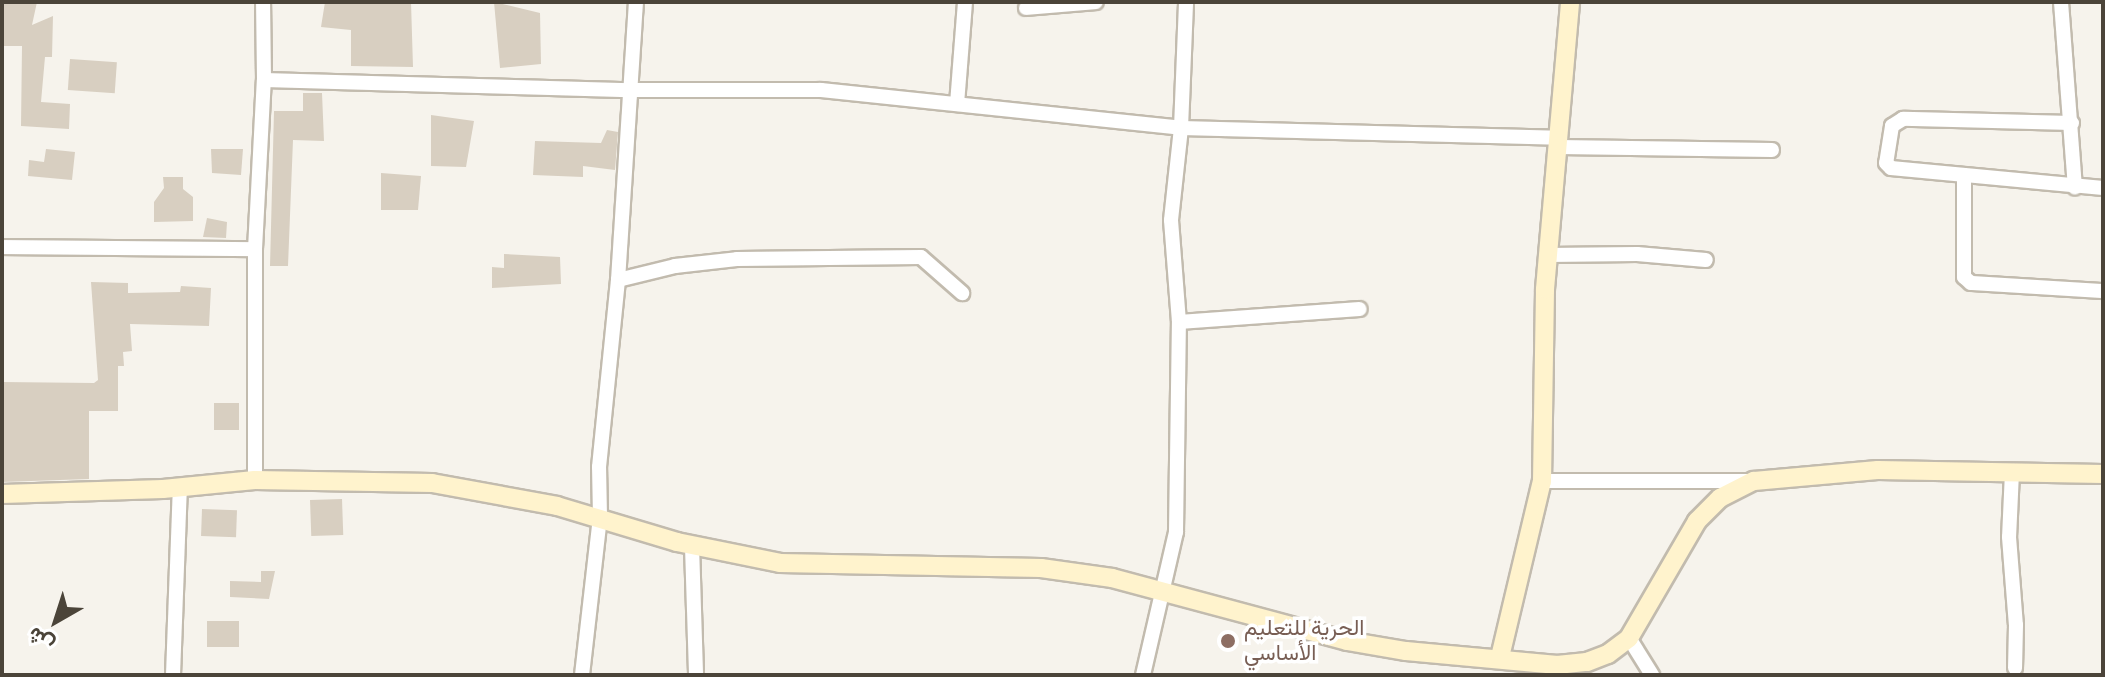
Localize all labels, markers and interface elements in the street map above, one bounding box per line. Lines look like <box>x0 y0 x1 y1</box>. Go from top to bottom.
north arrow <box>16 581 96 661</box>
place label: الحرية للتعليم الأساسي <box>1244 615 1364 666</box>
text: ش <box>21 619 61 660</box>
marker: الحرية للتعليم الأساسي <box>1219 632 1237 650</box>

